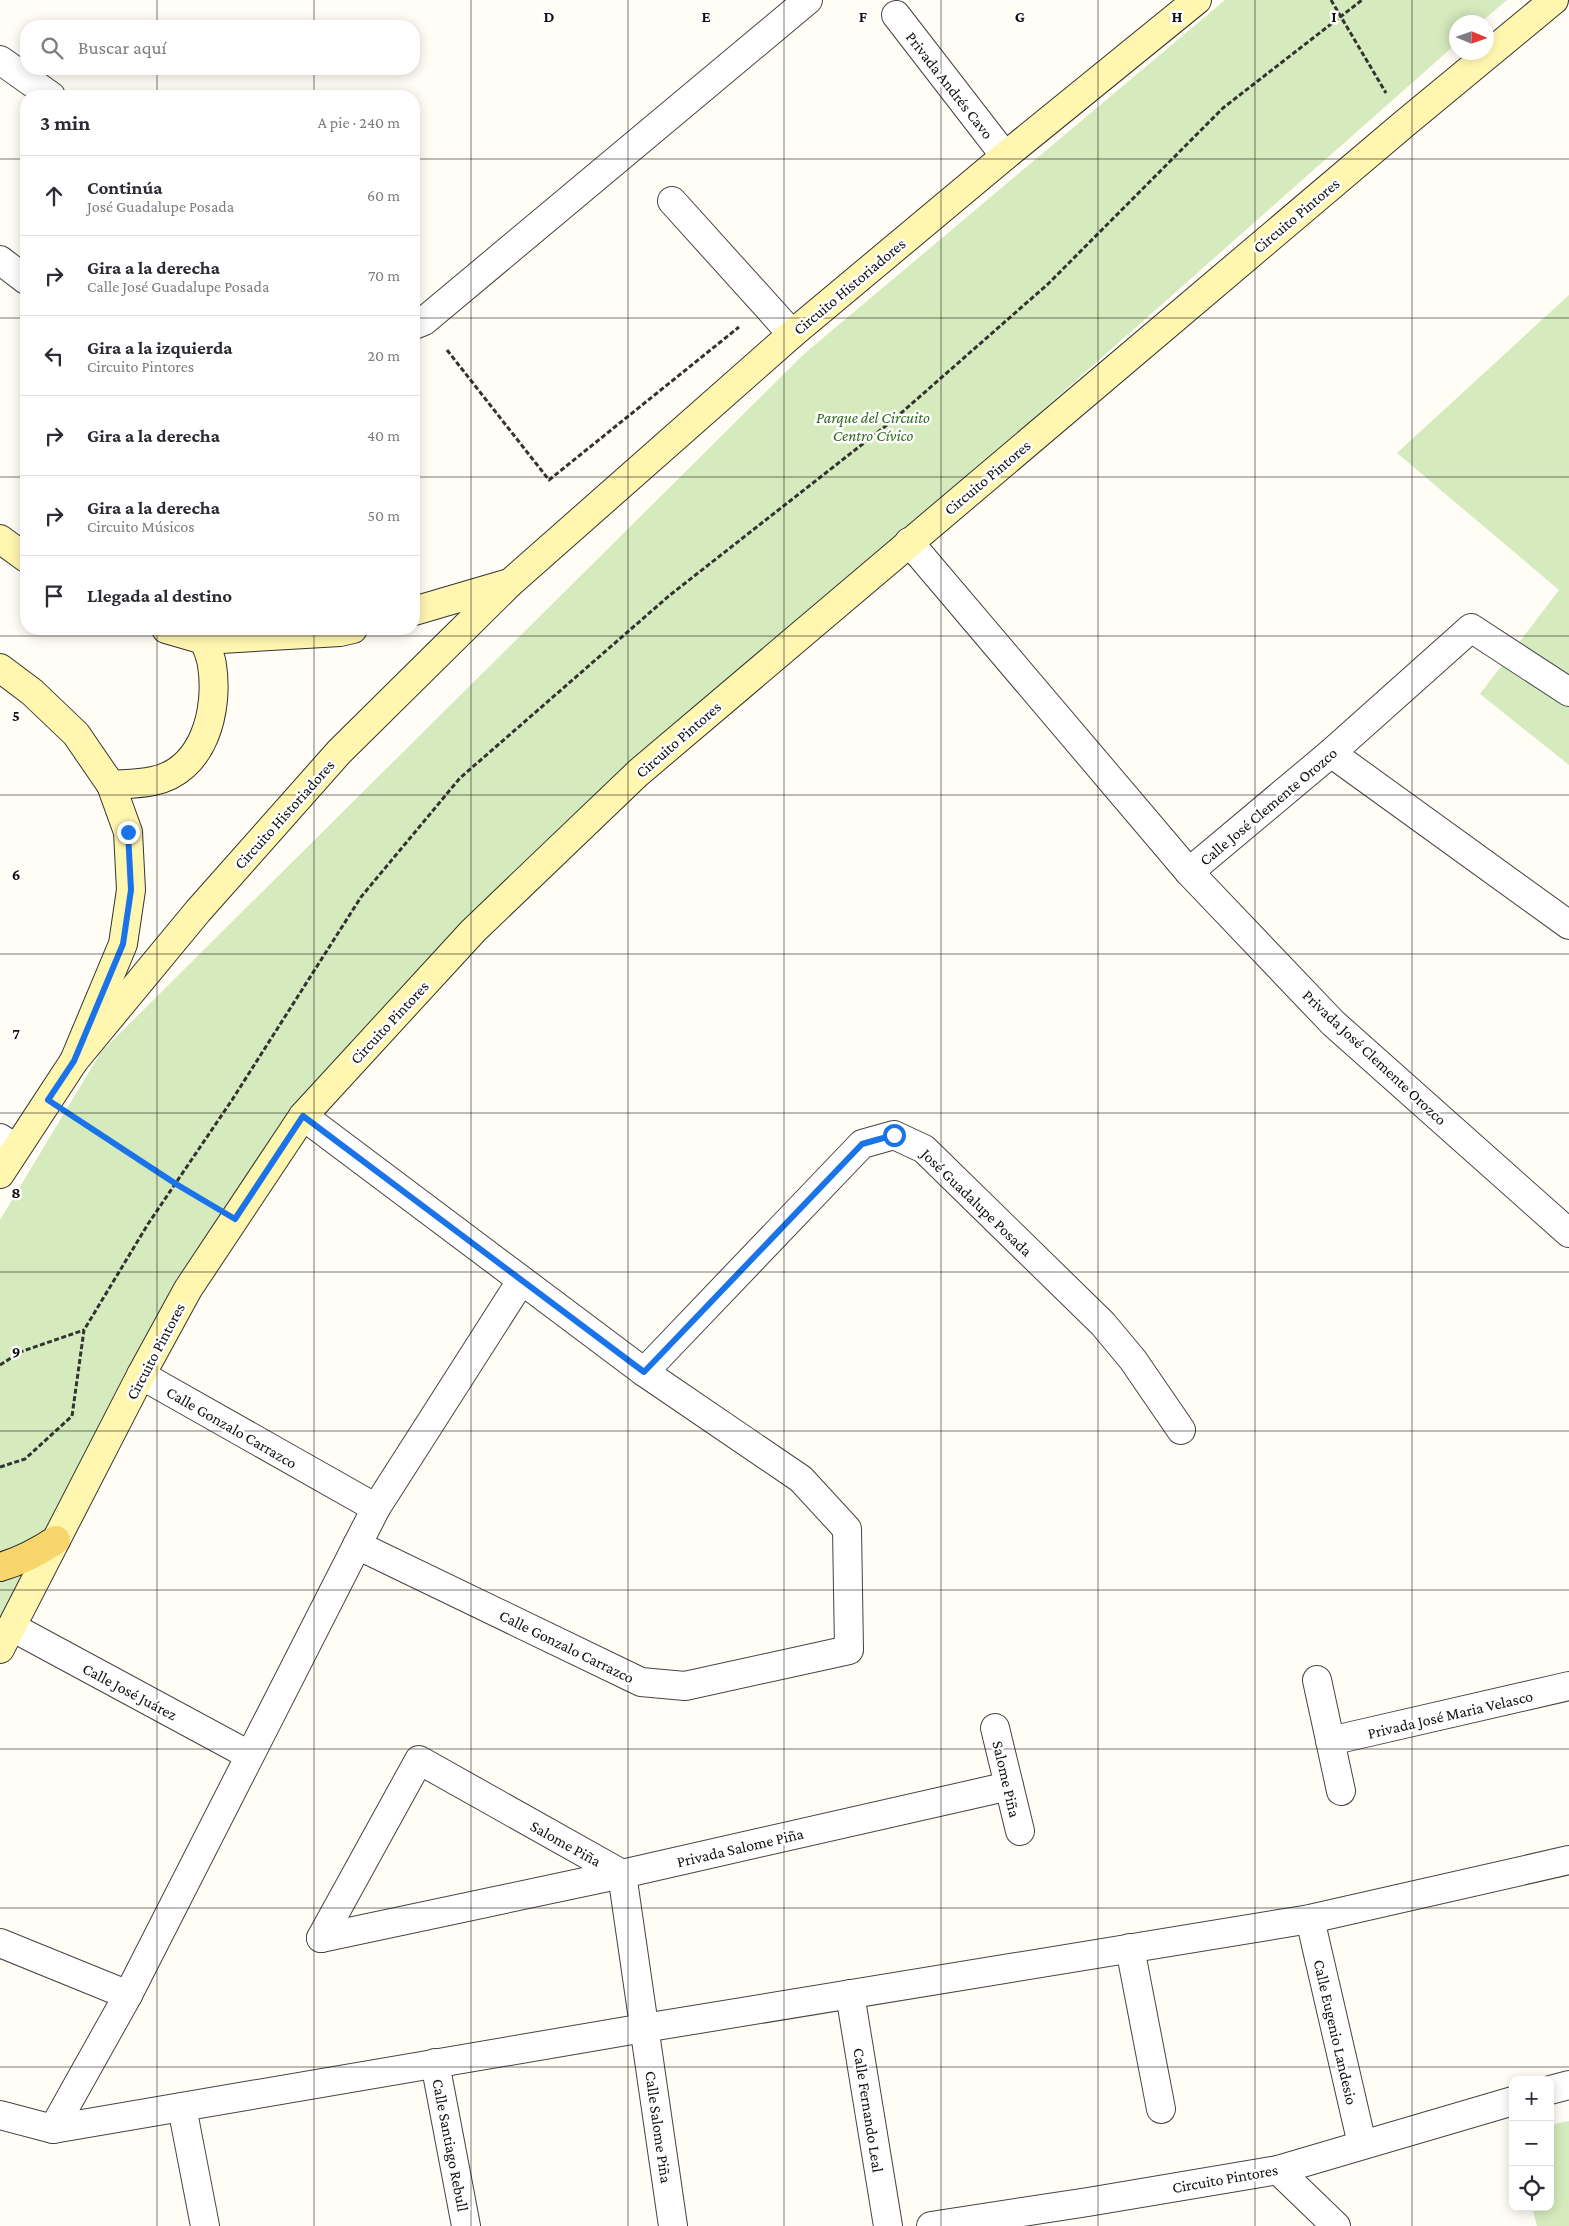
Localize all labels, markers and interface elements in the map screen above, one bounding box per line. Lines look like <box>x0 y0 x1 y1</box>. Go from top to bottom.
text: D <box>543 8 555 25</box>
text: E <box>701 8 711 25</box>
text: F <box>859 8 868 25</box>
text: G <box>1015 8 1025 25</box>
text: H <box>1172 8 1183 25</box>
text: I <box>1331 8 1337 25</box>
north arrow <box>1449 15 1494 60</box>
search box <box>20 20 420 75</box>
street label: Privada Andrés Cavo <box>903 28 997 142</box>
icon: search <box>38 34 66 62</box>
text: Buscar aquí <box>78 37 167 58</box>
text: 3 min <box>40 111 90 135</box>
text: A pie · 240 m <box>318 114 400 131</box>
street label: Circuito Pintores <box>1250 174 1343 256</box>
text: Continúa <box>87 177 163 198</box>
icon: ahead <box>40 182 68 210</box>
text: 60 m <box>367 187 400 204</box>
text: José Guadalupe Posada <box>87 198 234 215</box>
street label: Circuito Historiadores <box>790 235 909 338</box>
text: Gira a la derecha <box>87 257 220 278</box>
icon: right <box>40 262 68 290</box>
text: 70 m <box>368 267 400 284</box>
text: Calle José Guadalupe Posada <box>87 278 269 295</box>
text: Gira a la izquierda <box>87 337 233 358</box>
icon: left <box>40 342 68 370</box>
text: 20 m <box>367 347 400 364</box>
text: Circuito Pintores <box>87 358 194 375</box>
park label: Parque del Circuito Centro Cívico <box>816 409 930 444</box>
icon: right <box>40 422 68 450</box>
text: Gira a la derecha <box>87 425 220 446</box>
text: 40 m <box>367 427 400 444</box>
street label: Circuito Pintores <box>941 436 1034 518</box>
text: Gira a la derecha <box>87 497 220 518</box>
icon: right <box>40 502 68 530</box>
text: 50 m <box>368 507 400 524</box>
text: Circuito Músicos <box>87 518 194 535</box>
icon: arrive <box>40 582 68 610</box>
text: Llegada al destino <box>87 585 232 606</box>
street label: Circuito Pintores <box>632 698 724 781</box>
text: 5 <box>12 707 20 724</box>
street label: Calle José Clemente Orozco <box>1196 744 1341 870</box>
street label: Circuito Historiadores <box>231 756 338 872</box>
route end <box>117 821 140 844</box>
text: 6 <box>12 866 20 883</box>
street label: Circuito Pintores <box>347 977 432 1067</box>
street label: Privada José Clemente Orozco <box>1299 986 1450 1129</box>
text: 7 <box>12 1025 20 1042</box>
route start <box>883 1124 906 1147</box>
street label: José Guadalupe Posada <box>916 1144 1036 1261</box>
text: 8 <box>11 1184 21 1201</box>
street label: Circuito Pintores <box>123 1300 188 1402</box>
text: 9 <box>12 1343 20 1360</box>
street label: Calle Gonzalo Carrazco <box>164 1383 300 1472</box>
street label: Calle Gonzalo Carrazco <box>497 1606 637 1686</box>
street label: Calle José Juárez <box>79 1660 180 1724</box>
street label: Privada José Maria Velasco <box>1366 1687 1535 1743</box>
street label: Salome Piña <box>989 1739 1024 1820</box>
street label: Salome Piña <box>527 1817 605 1870</box>
street label: Privada Salome Piña <box>675 1825 806 1870</box>
street label: Calle Eugenio Landesio <box>1310 1958 1361 2107</box>
street label: Calle Fernando Leal <box>850 2047 887 2174</box>
street label: Calle Salome Piña <box>642 2070 675 2185</box>
map controls <box>1509 2076 1554 2211</box>
button: + <box>1509 2076 1554 2121</box>
street label: Calle Santiago Rebull <box>428 2077 472 2213</box>
button: − <box>1509 2121 1554 2166</box>
street label: Circuito Pintores <box>1171 2161 1279 2196</box>
button: locate <box>1509 2166 1554 2211</box>

